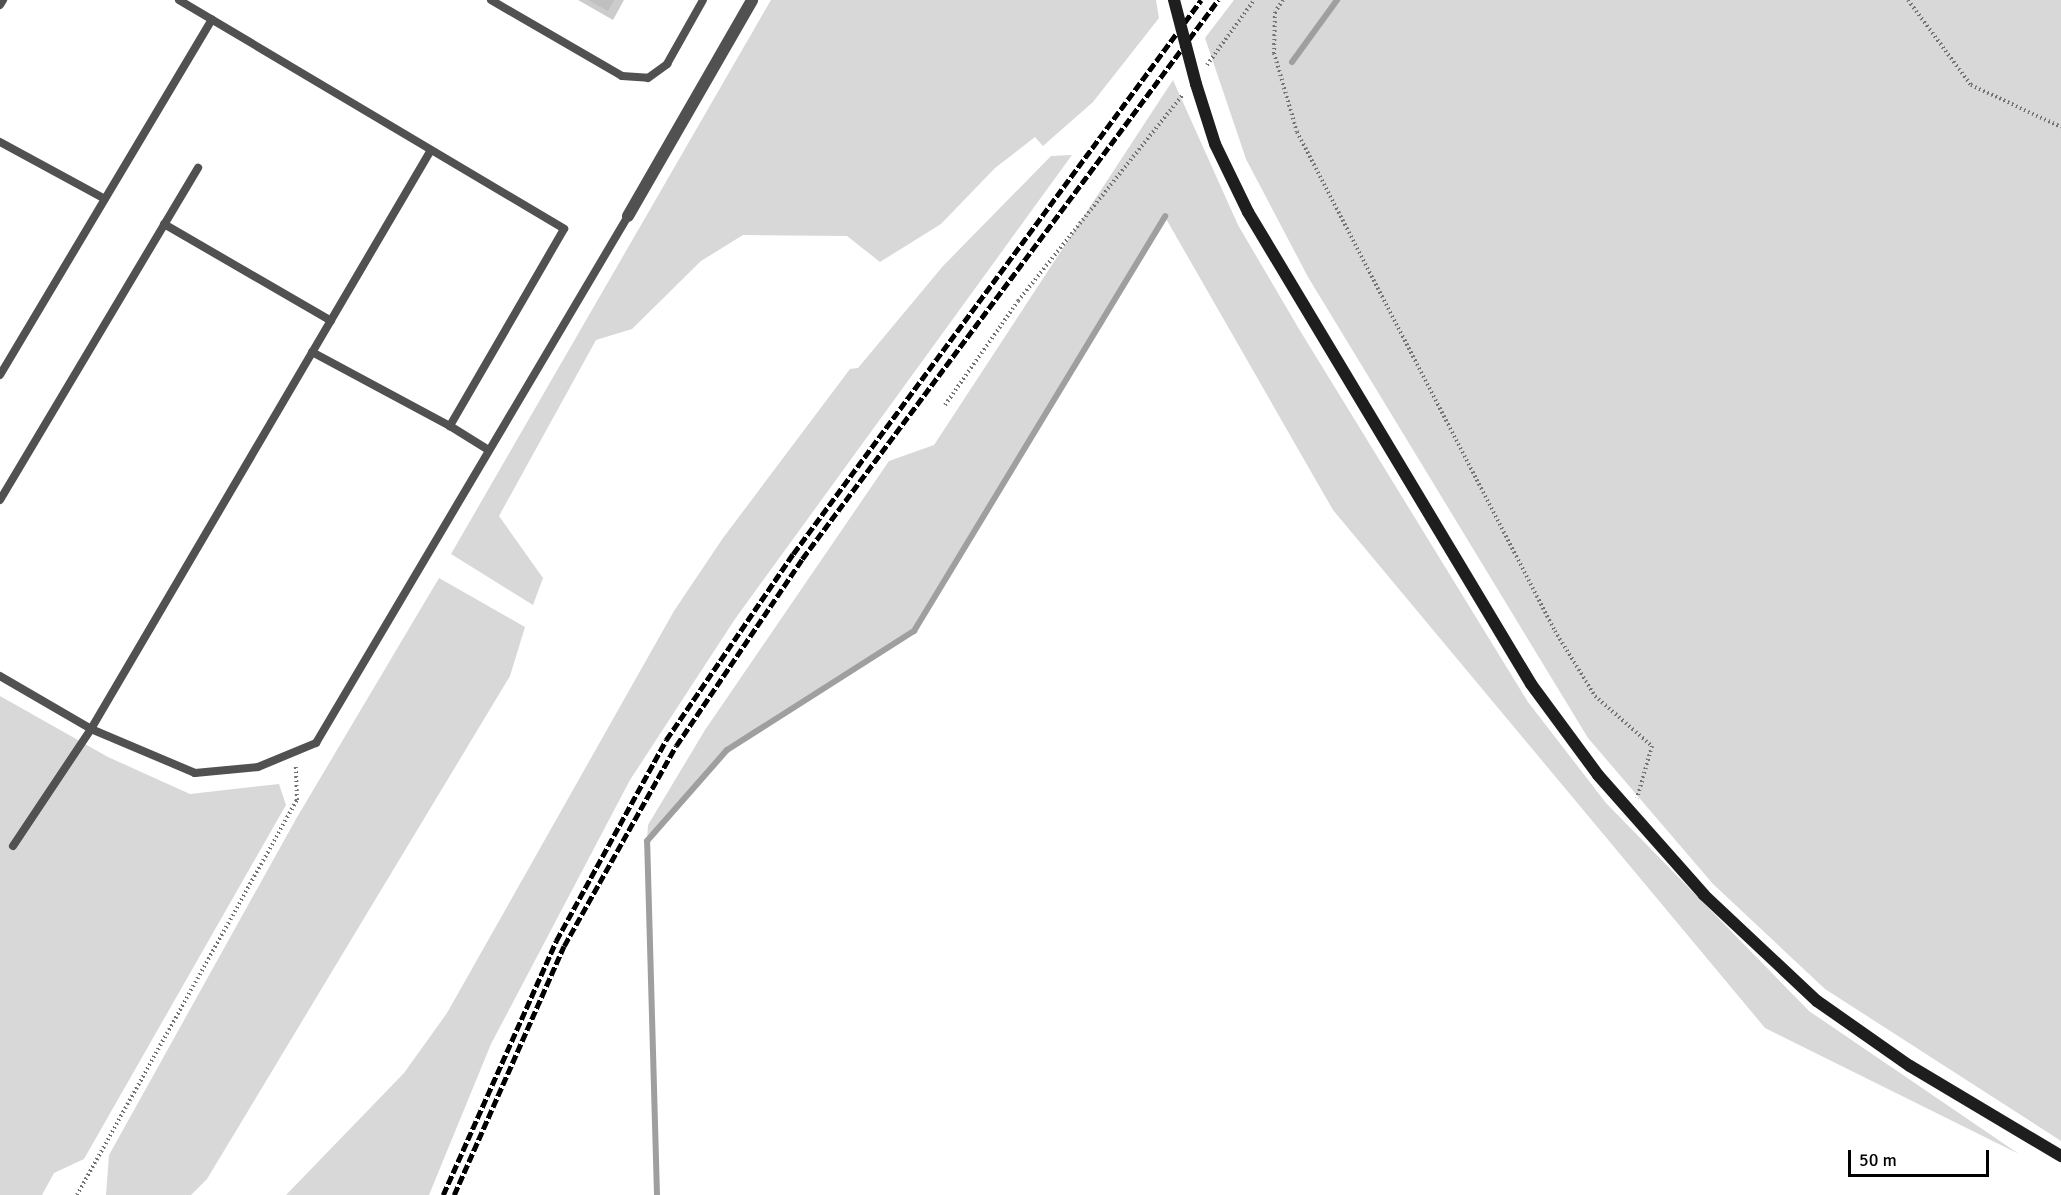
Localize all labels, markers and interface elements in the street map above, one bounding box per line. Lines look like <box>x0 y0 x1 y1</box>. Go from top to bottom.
scale bar <box>1851 1138 1992 1176</box>
text: 50 m <box>1859 1149 1897 1171</box>

